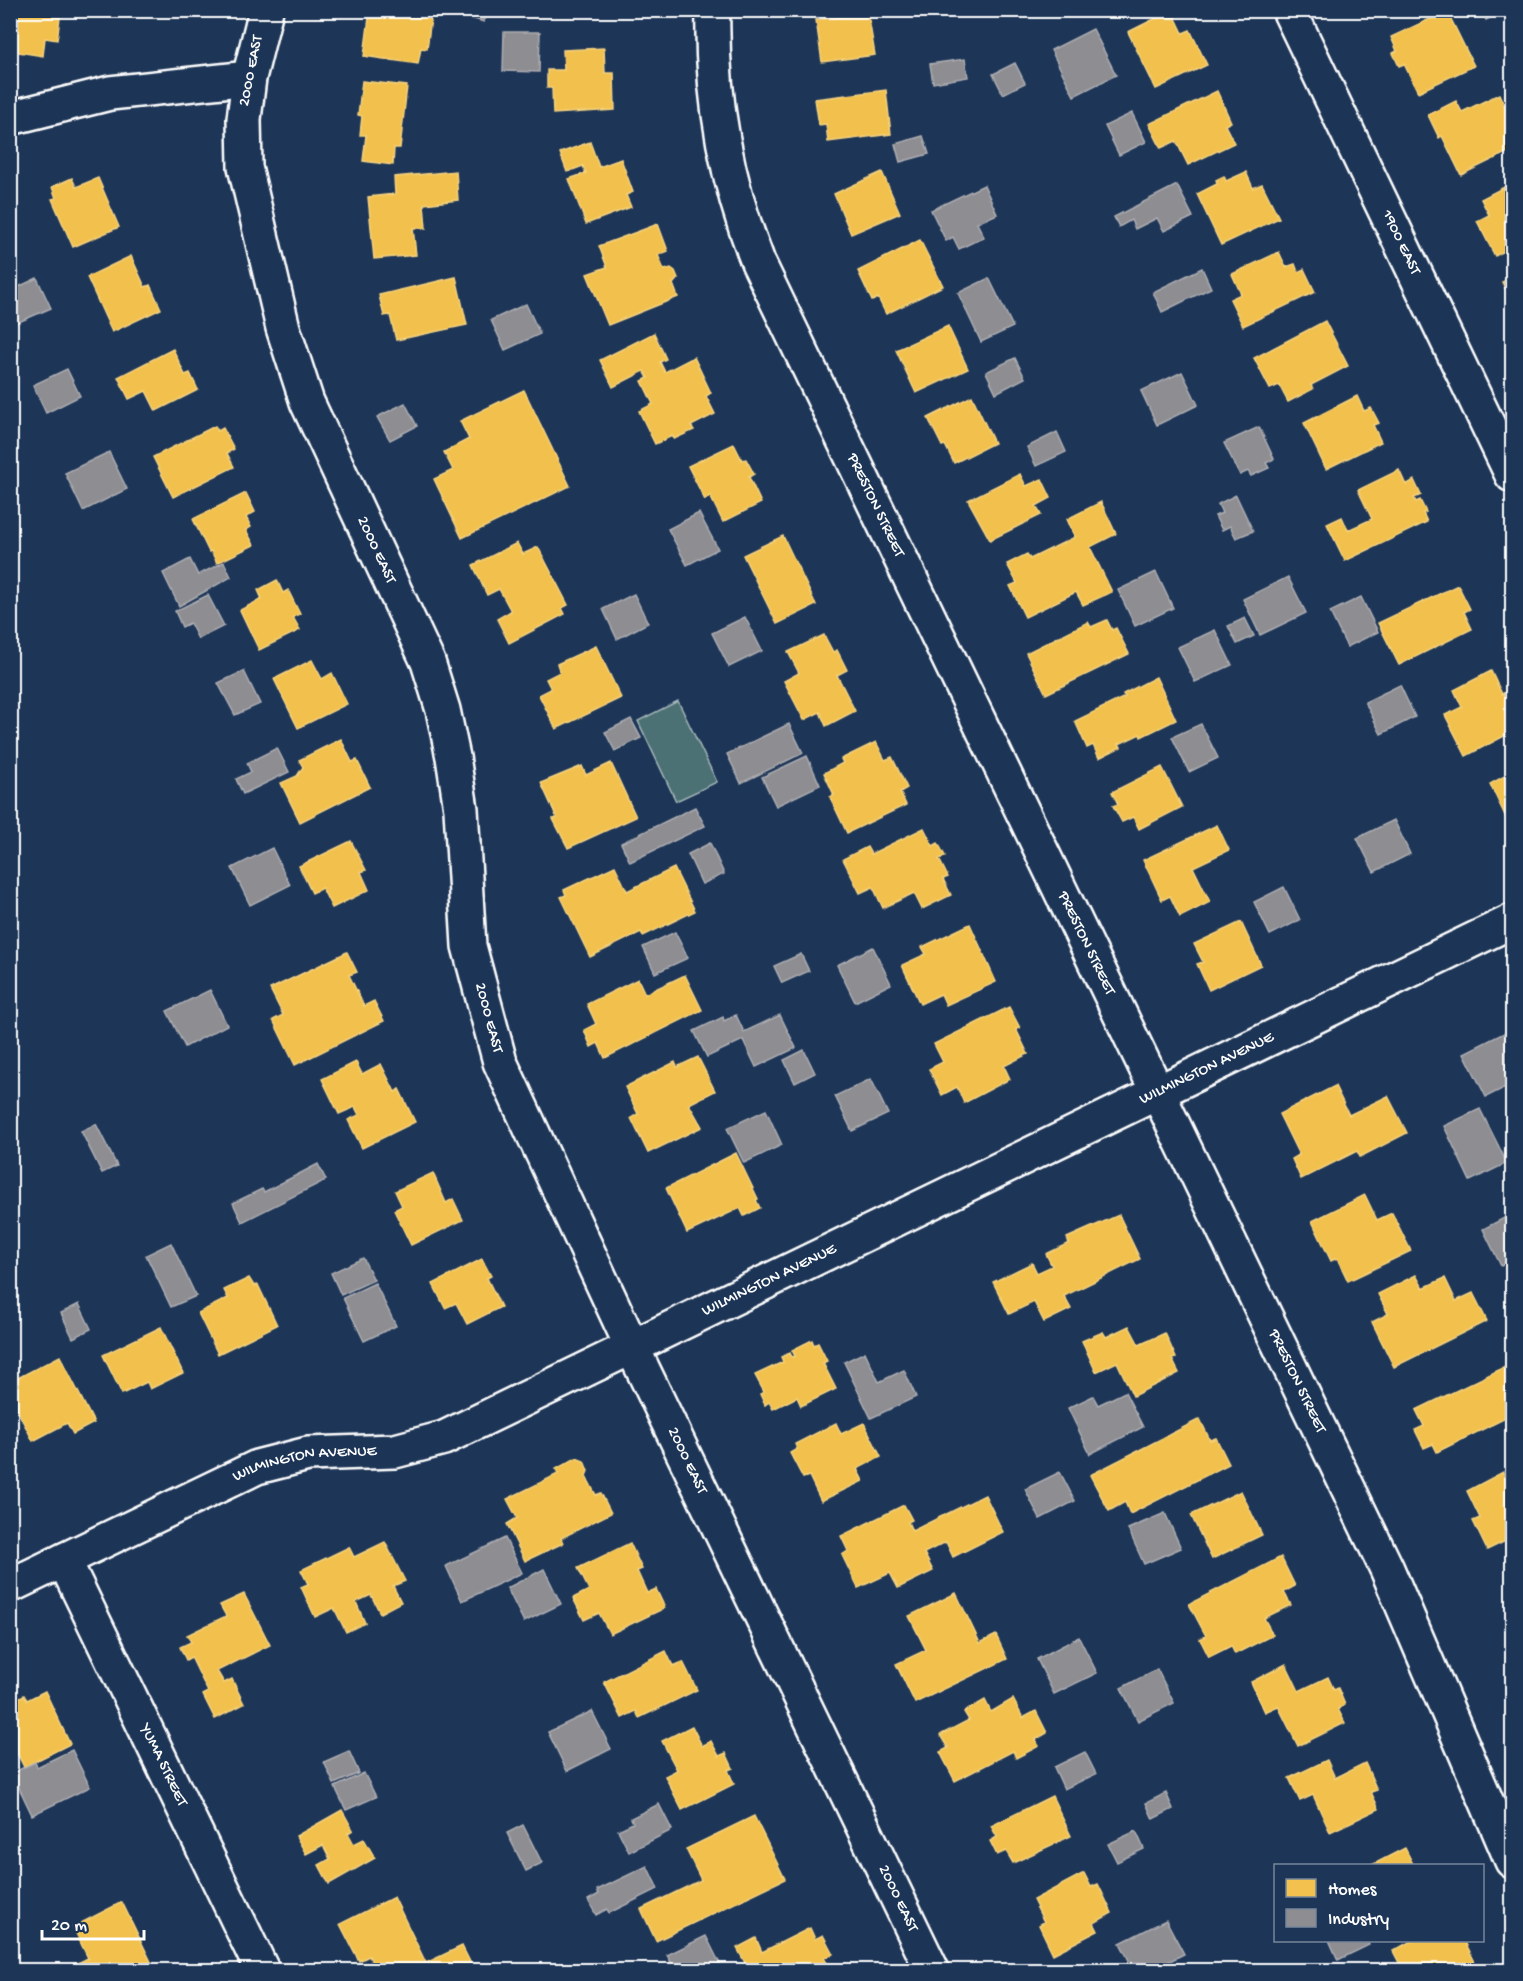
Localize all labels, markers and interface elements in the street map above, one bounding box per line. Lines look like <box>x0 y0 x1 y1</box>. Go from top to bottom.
street label: 2000 EAST <box>236 33 268 108</box>
street label: 1900 EAST <box>1377 206 1425 279</box>
street label: PRESTON STREET <box>842 450 909 561</box>
street label: 2000 EAST <box>352 514 400 587</box>
street label: PRESTON STREET <box>1053 888 1119 999</box>
street label: 2000 EAST <box>470 981 507 1056</box>
street label: WILMINGTON AVENUE <box>1137 1028 1278 1109</box>
street label: WILMINGTON AVENUE <box>699 1240 840 1321</box>
street label: PRESTON STREET <box>1263 1326 1330 1437</box>
street label: 2000 EAST <box>663 1424 711 1498</box>
street label: WILMINGTON AVENUE <box>230 1442 378 1487</box>
street label: YUMA STREET <box>134 1719 191 1810</box>
street label: 2000 EAST <box>873 1862 922 1936</box>
legend <box>1274 1864 1484 1942</box>
text: Homes <box>1328 1880 1378 1901</box>
scale bar <box>42 1903 144 1941</box>
text: Industry <box>1328 1910 1389 1931</box>
text: 20 m <box>51 1916 87 1937</box>

